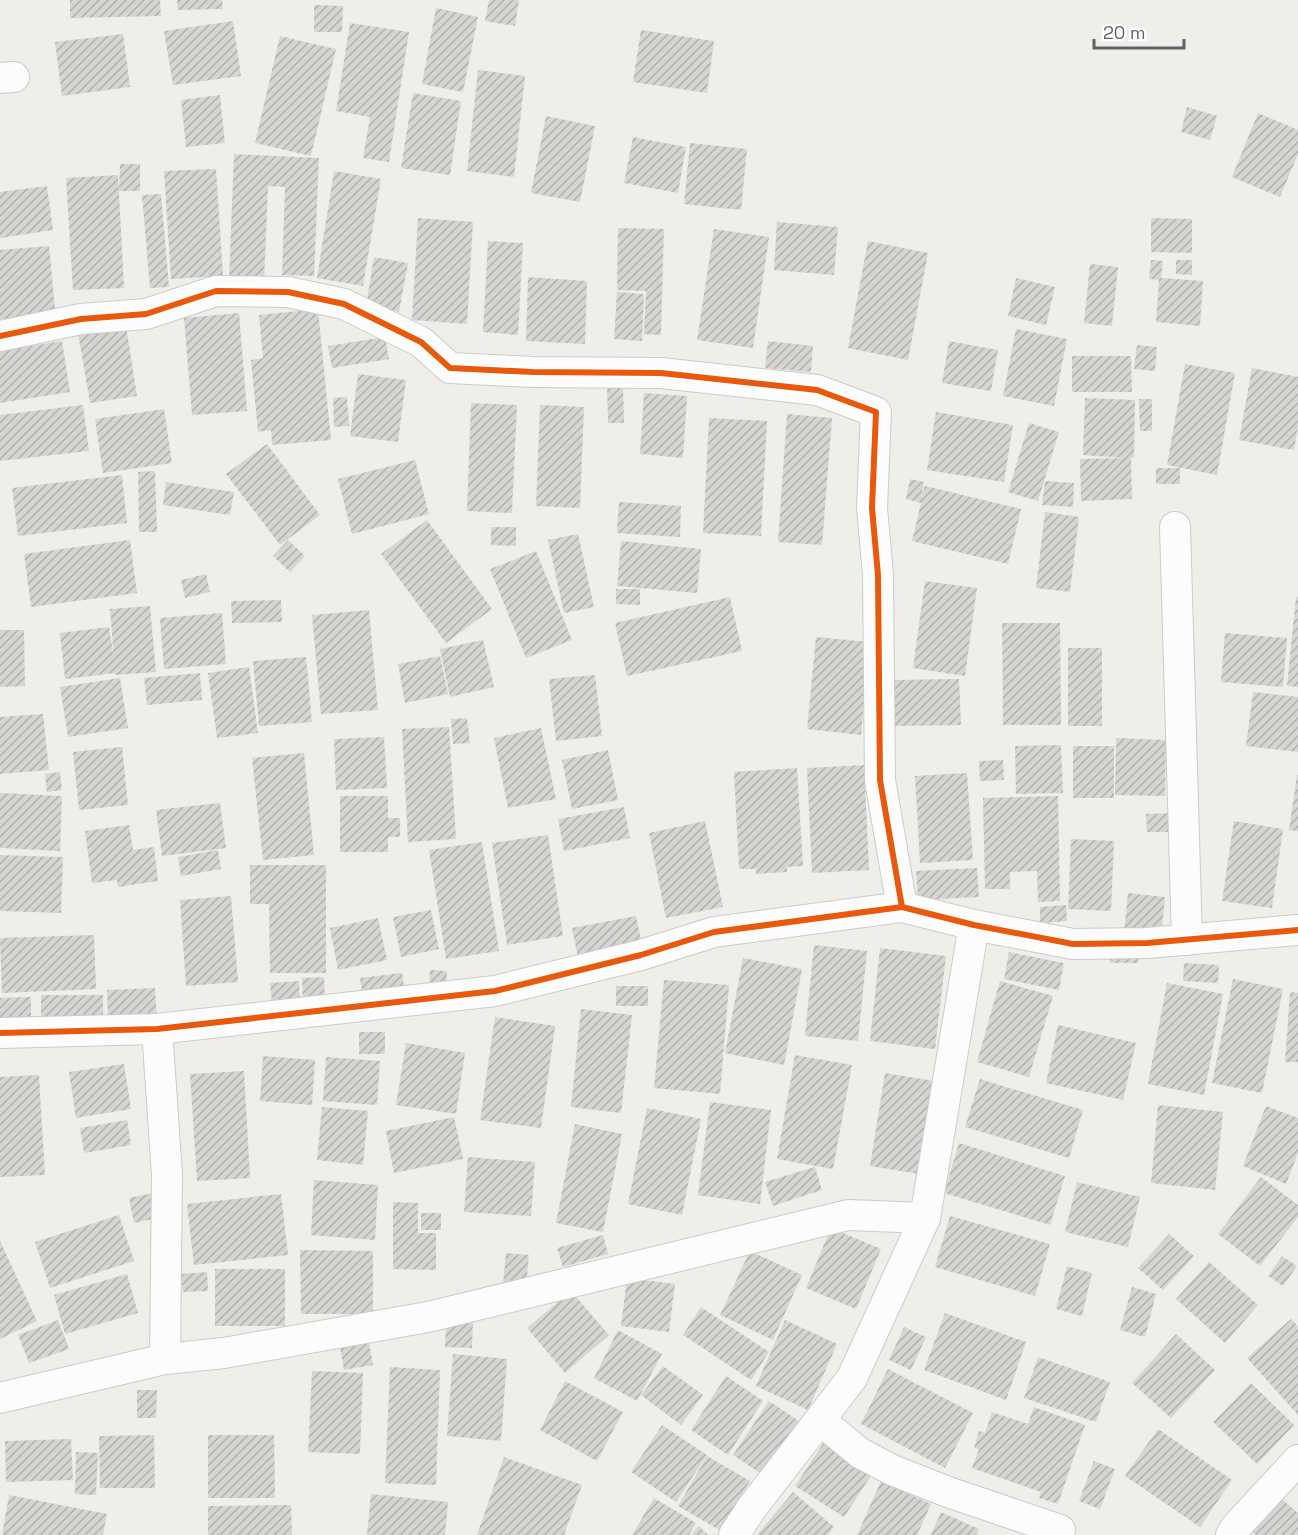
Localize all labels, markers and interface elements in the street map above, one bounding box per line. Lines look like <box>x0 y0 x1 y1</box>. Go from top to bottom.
scale bar <box>1094 12 1184 50</box>
text: 20 m <box>1103 21 1146 44</box>

